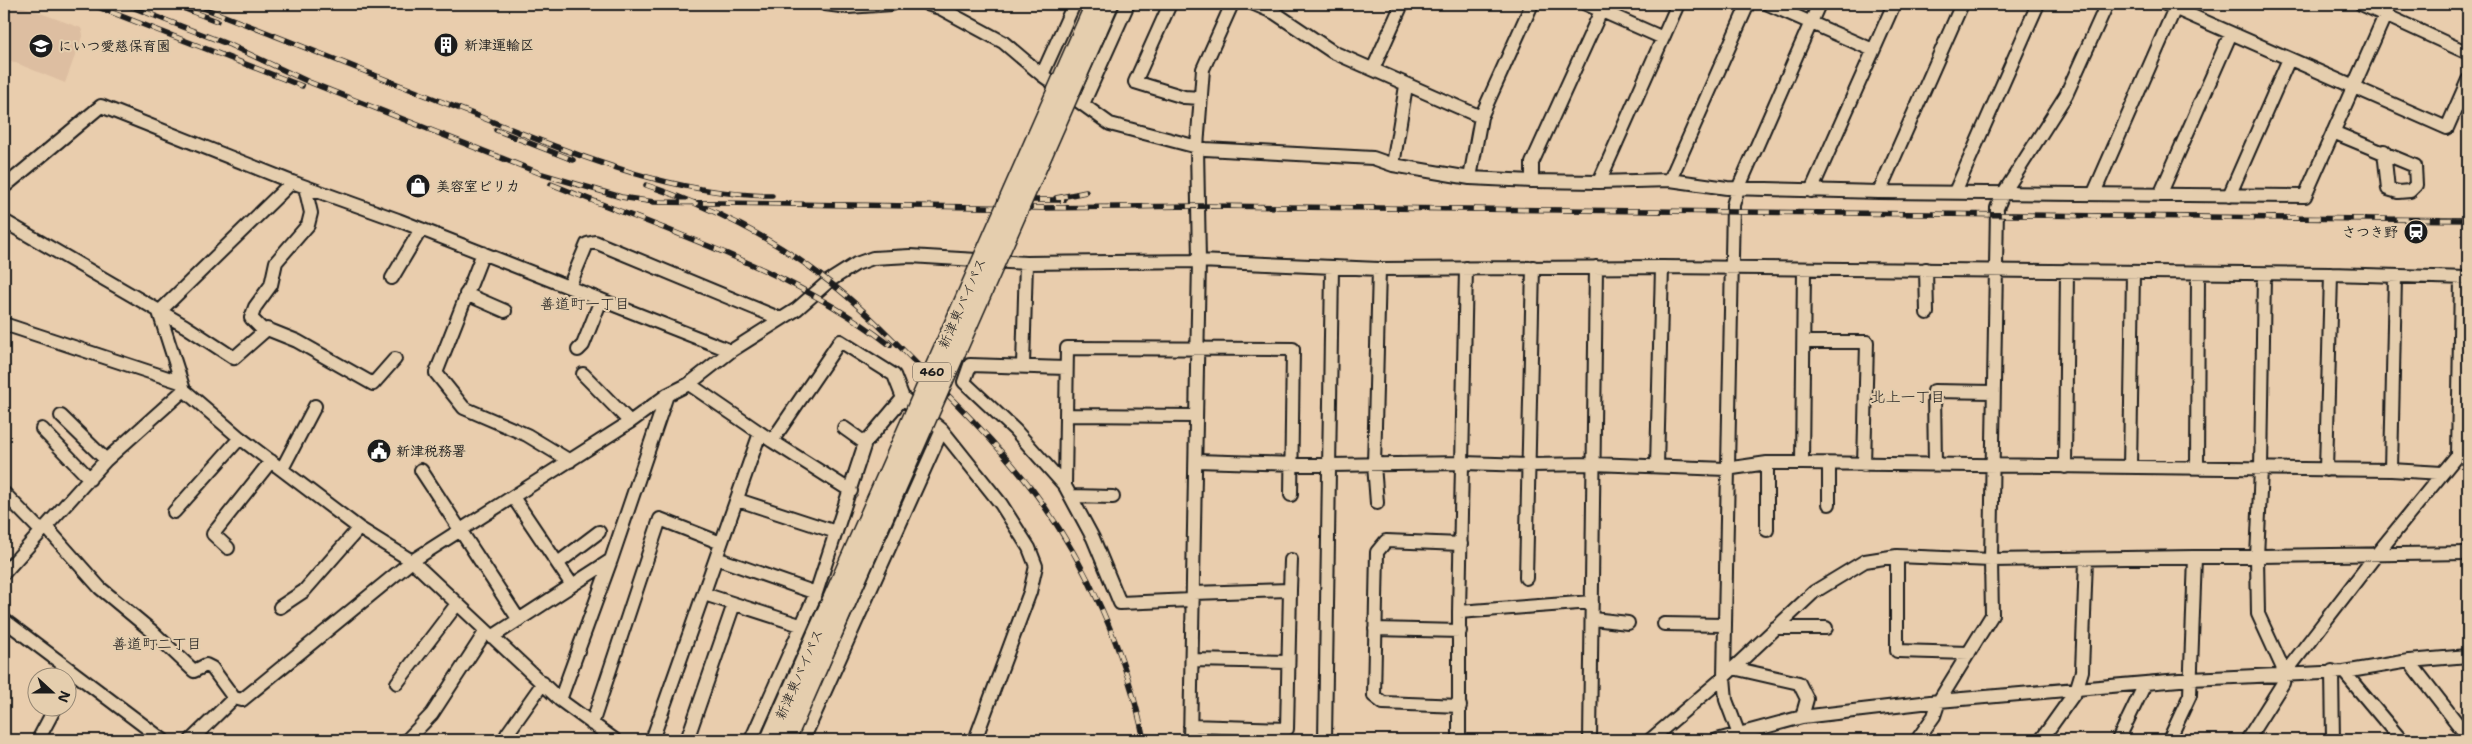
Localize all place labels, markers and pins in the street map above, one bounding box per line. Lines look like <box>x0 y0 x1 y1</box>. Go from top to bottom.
building icon: 新津運輸区 <box>433 32 459 58</box>
school or university icon: にいつ愛慈保育園 <box>28 33 54 59</box>
place label: 新津運輸区 <box>464 36 534 54</box>
place label: にいつ愛慈保育園 <box>58 37 171 55</box>
shop icon: 美容室ピリカ <box>405 173 431 199</box>
place label: 美容室ピリカ <box>436 177 520 195</box>
station icon: さつき野 <box>2403 219 2429 245</box>
place label: さつき野 <box>2342 223 2398 241</box>
public building icon: 新津税務署 <box>366 438 392 464</box>
place label: 新津税務署 <box>396 442 466 460</box>

